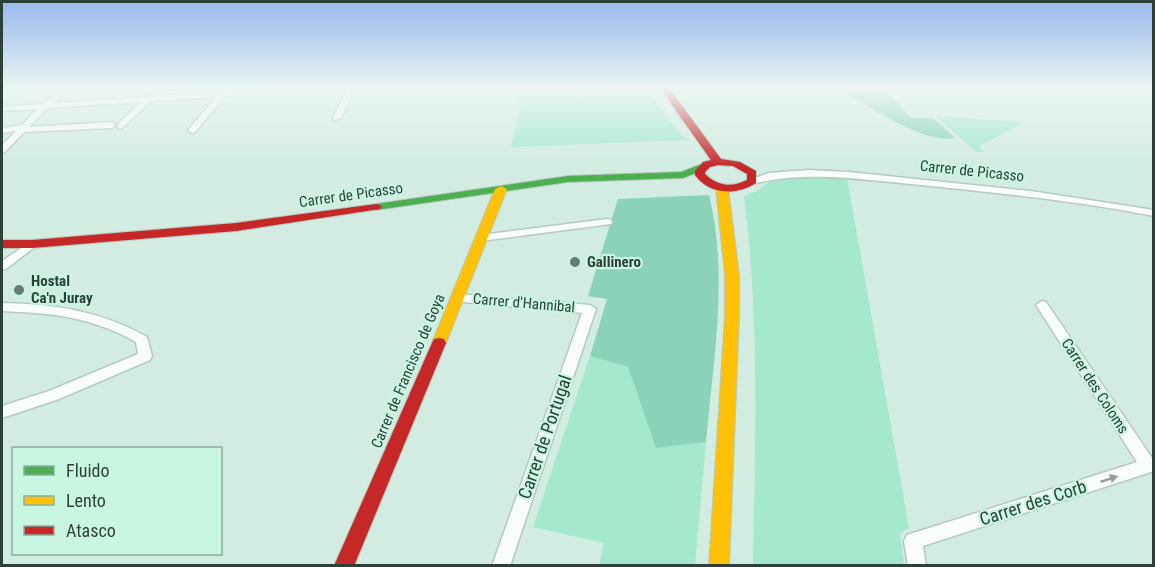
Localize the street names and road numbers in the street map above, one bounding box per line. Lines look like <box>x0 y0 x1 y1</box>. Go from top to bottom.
street label: Carrer de Picasso <box>919 157 1025 185</box>
street label: Carrer de Picasso <box>298 179 404 211</box>
street label: Carrer d'Hannibal <box>472 290 576 316</box>
street label: Carrer de Francisco de Goya <box>367 291 449 451</box>
street label: Carrer des Coloms <box>1058 335 1132 437</box>
street label: Carrer de Portugal <box>513 372 576 502</box>
street label: Carrer des Corb <box>977 475 1089 530</box>

